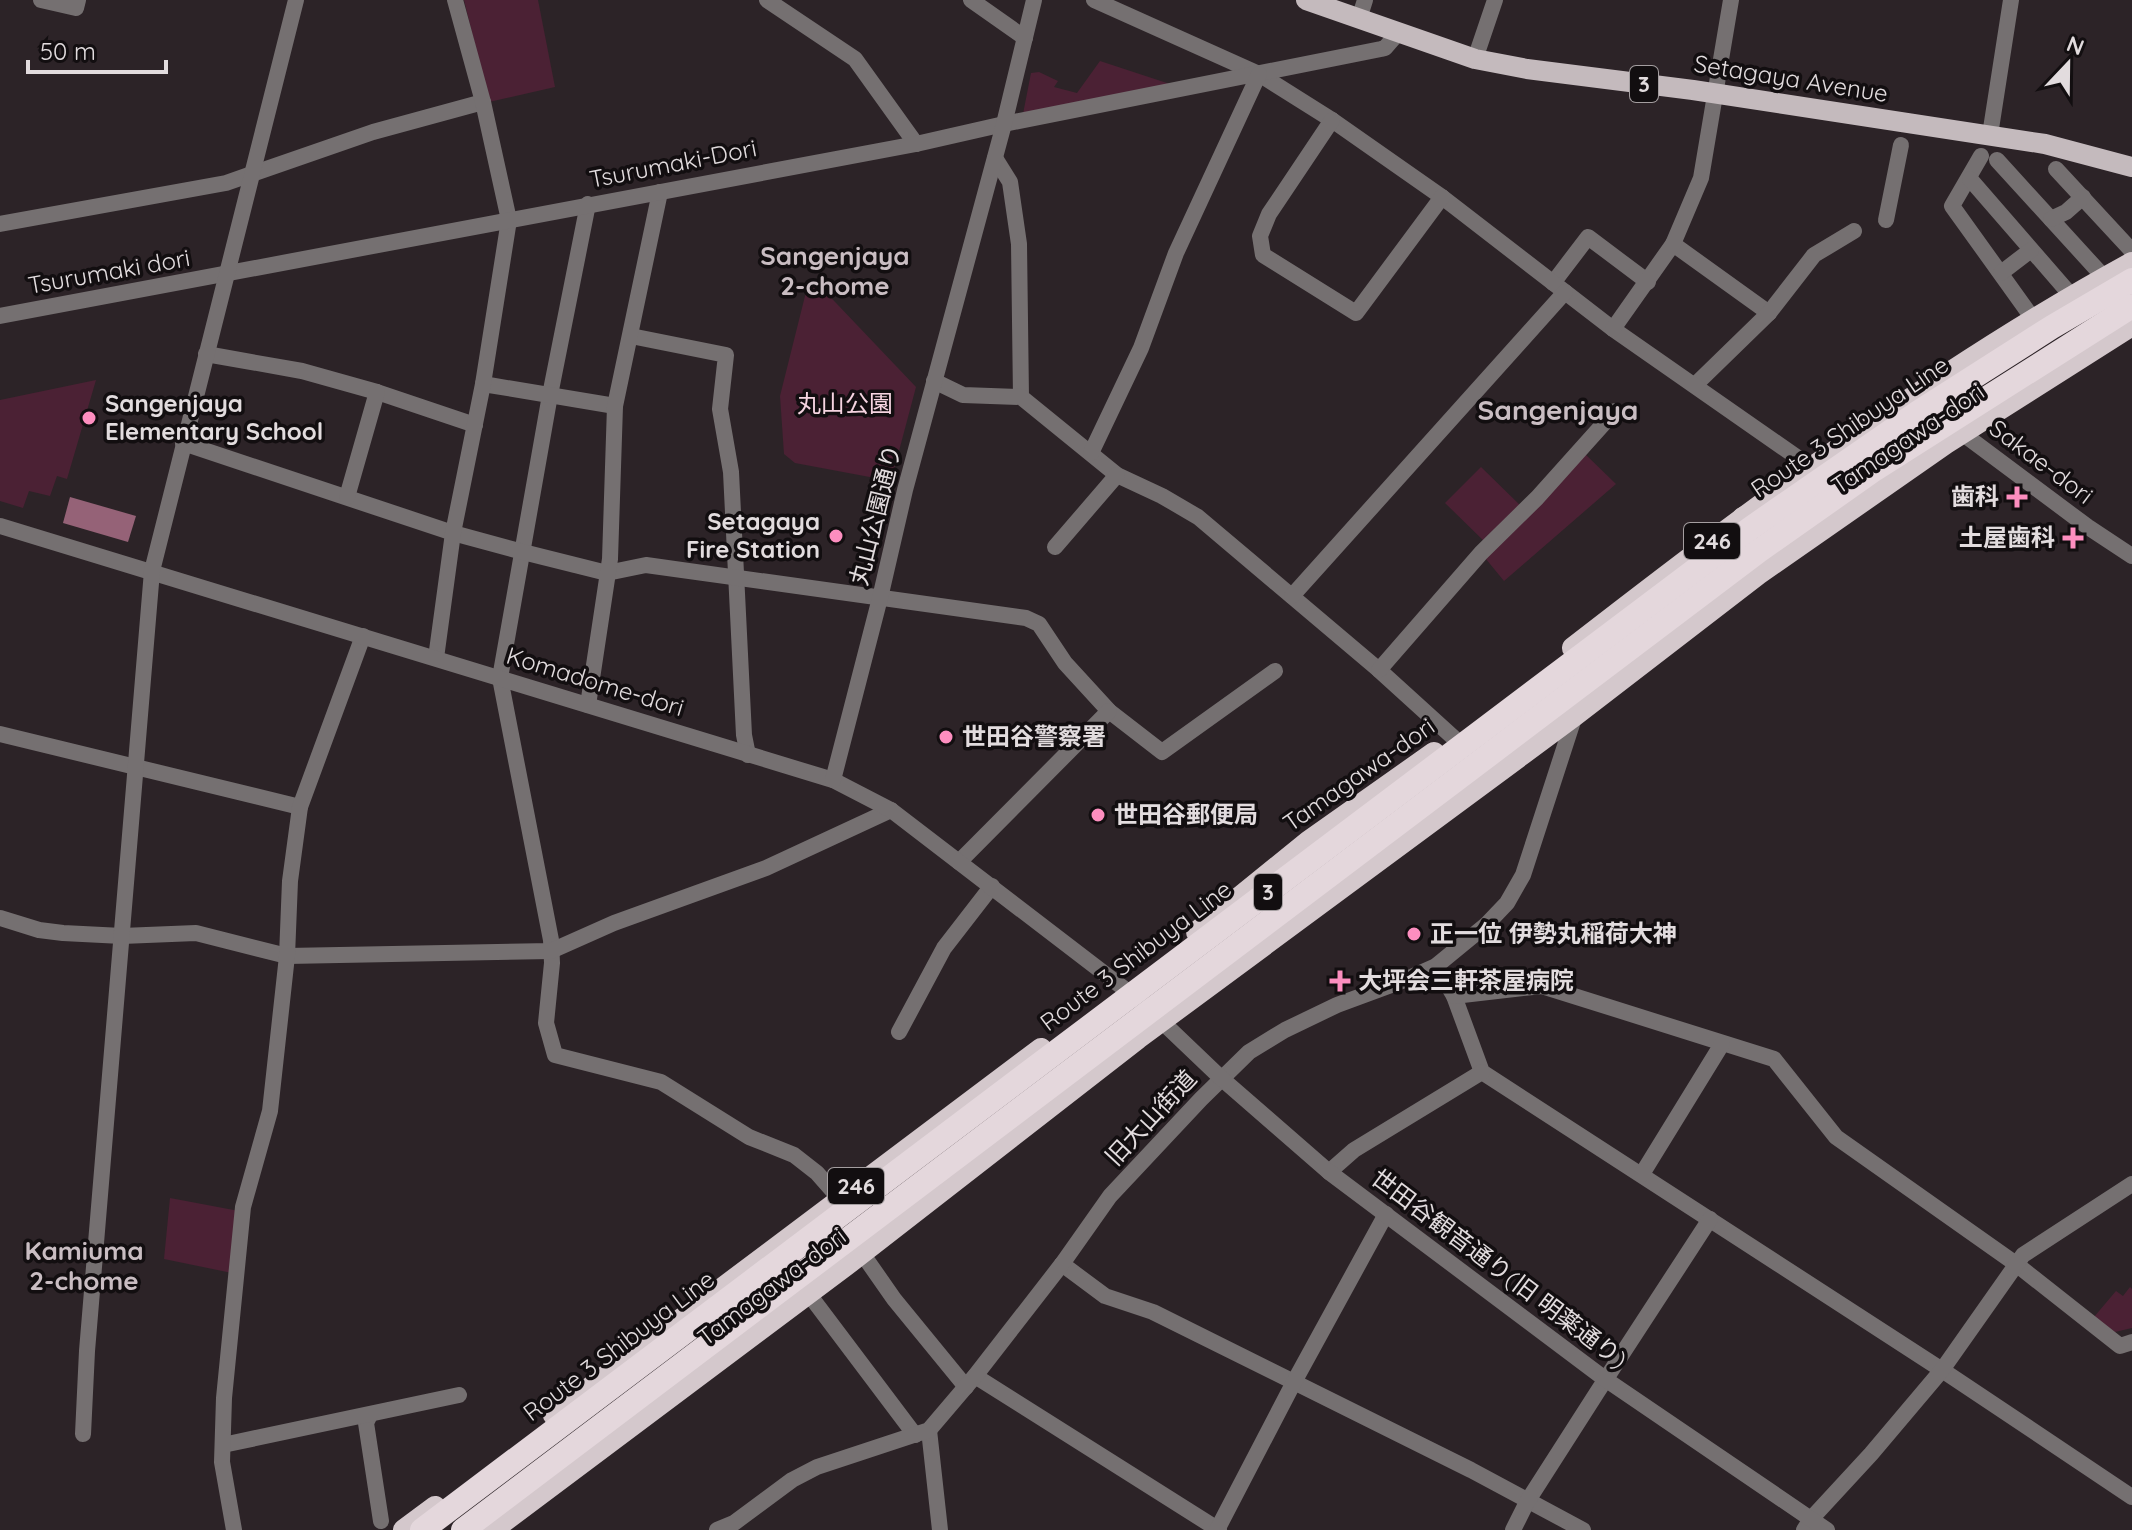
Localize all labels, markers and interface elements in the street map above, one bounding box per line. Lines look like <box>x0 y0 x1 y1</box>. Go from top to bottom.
scale bar <box>28 24 166 74</box>
north arrow <box>2028 24 2108 104</box>
text: N <box>2063 29 2088 61</box>
text: 50 m <box>40 36 96 66</box>
street label: Setagaya Avenue <box>1692 48 1890 108</box>
road number: 3 <box>1630 66 1658 102</box>
street label: Tsurumaki-Dori <box>587 132 759 194</box>
district label: Sangenjaya 2-chome <box>760 239 910 302</box>
street label: Tsurumaki dori <box>26 242 192 300</box>
street label: Route 3 Shibuya Line <box>1745 349 1954 503</box>
street label: Tamagawa-dori <box>1825 376 1990 500</box>
place label: Sangenjaya Elementary School <box>105 388 323 446</box>
park label: 丸山公園 <box>797 388 893 418</box>
district label: Sangenjaya <box>1478 392 1638 427</box>
marker: Sangenjaya Elementary School <box>80 409 98 427</box>
street label: Sakae-dori <box>1984 413 2099 510</box>
street label: 丸山公園通り <box>843 441 907 588</box>
place label: 歯科 <box>1951 481 1999 511</box>
marker: 歯科 <box>2006 486 2028 508</box>
place label: Setagaya Fire Station <box>686 506 820 564</box>
place label: 土屋歯科 <box>1959 522 2055 552</box>
road number: 246 <box>1684 523 1740 559</box>
marker: Setagaya Fire Station <box>827 527 845 545</box>
marker: 土屋歯科 <box>2062 527 2084 549</box>
street label: Komadome-dori <box>503 640 688 722</box>
street label: Tamagawa-dori <box>1277 711 1440 837</box>
place label: 世田谷警察署 <box>962 721 1106 751</box>
marker: 世田谷警察署 <box>937 728 955 746</box>
place label: 世田谷郵便局 <box>1114 799 1258 829</box>
marker: 世田谷郵便局 <box>1089 806 1107 824</box>
street label: Route 3 Shibuya Line <box>1034 873 1237 1037</box>
road number: 3 <box>1254 874 1282 910</box>
place label: 正一位 伊勢丸稲荷大神 <box>1430 918 1677 948</box>
marker: 正一位 伊勢丸稲荷大神 <box>1405 925 1423 943</box>
place label: 大坪会三軒茶屋病院 <box>1358 965 1574 995</box>
marker: 大坪会三軒茶屋病院 <box>1329 970 1351 992</box>
street label: 旧大山街道 <box>1098 1063 1202 1171</box>
street label: 世田谷観音通り(旧 明薬通り) <box>1366 1162 1633 1374</box>
road number: 246 <box>828 1168 884 1204</box>
street label: Tamagawa-dori <box>691 1221 851 1352</box>
district label: Kamiuma 2-chome <box>24 1234 144 1297</box>
street label: Route 3 Shibuya Line <box>517 1263 720 1427</box>

